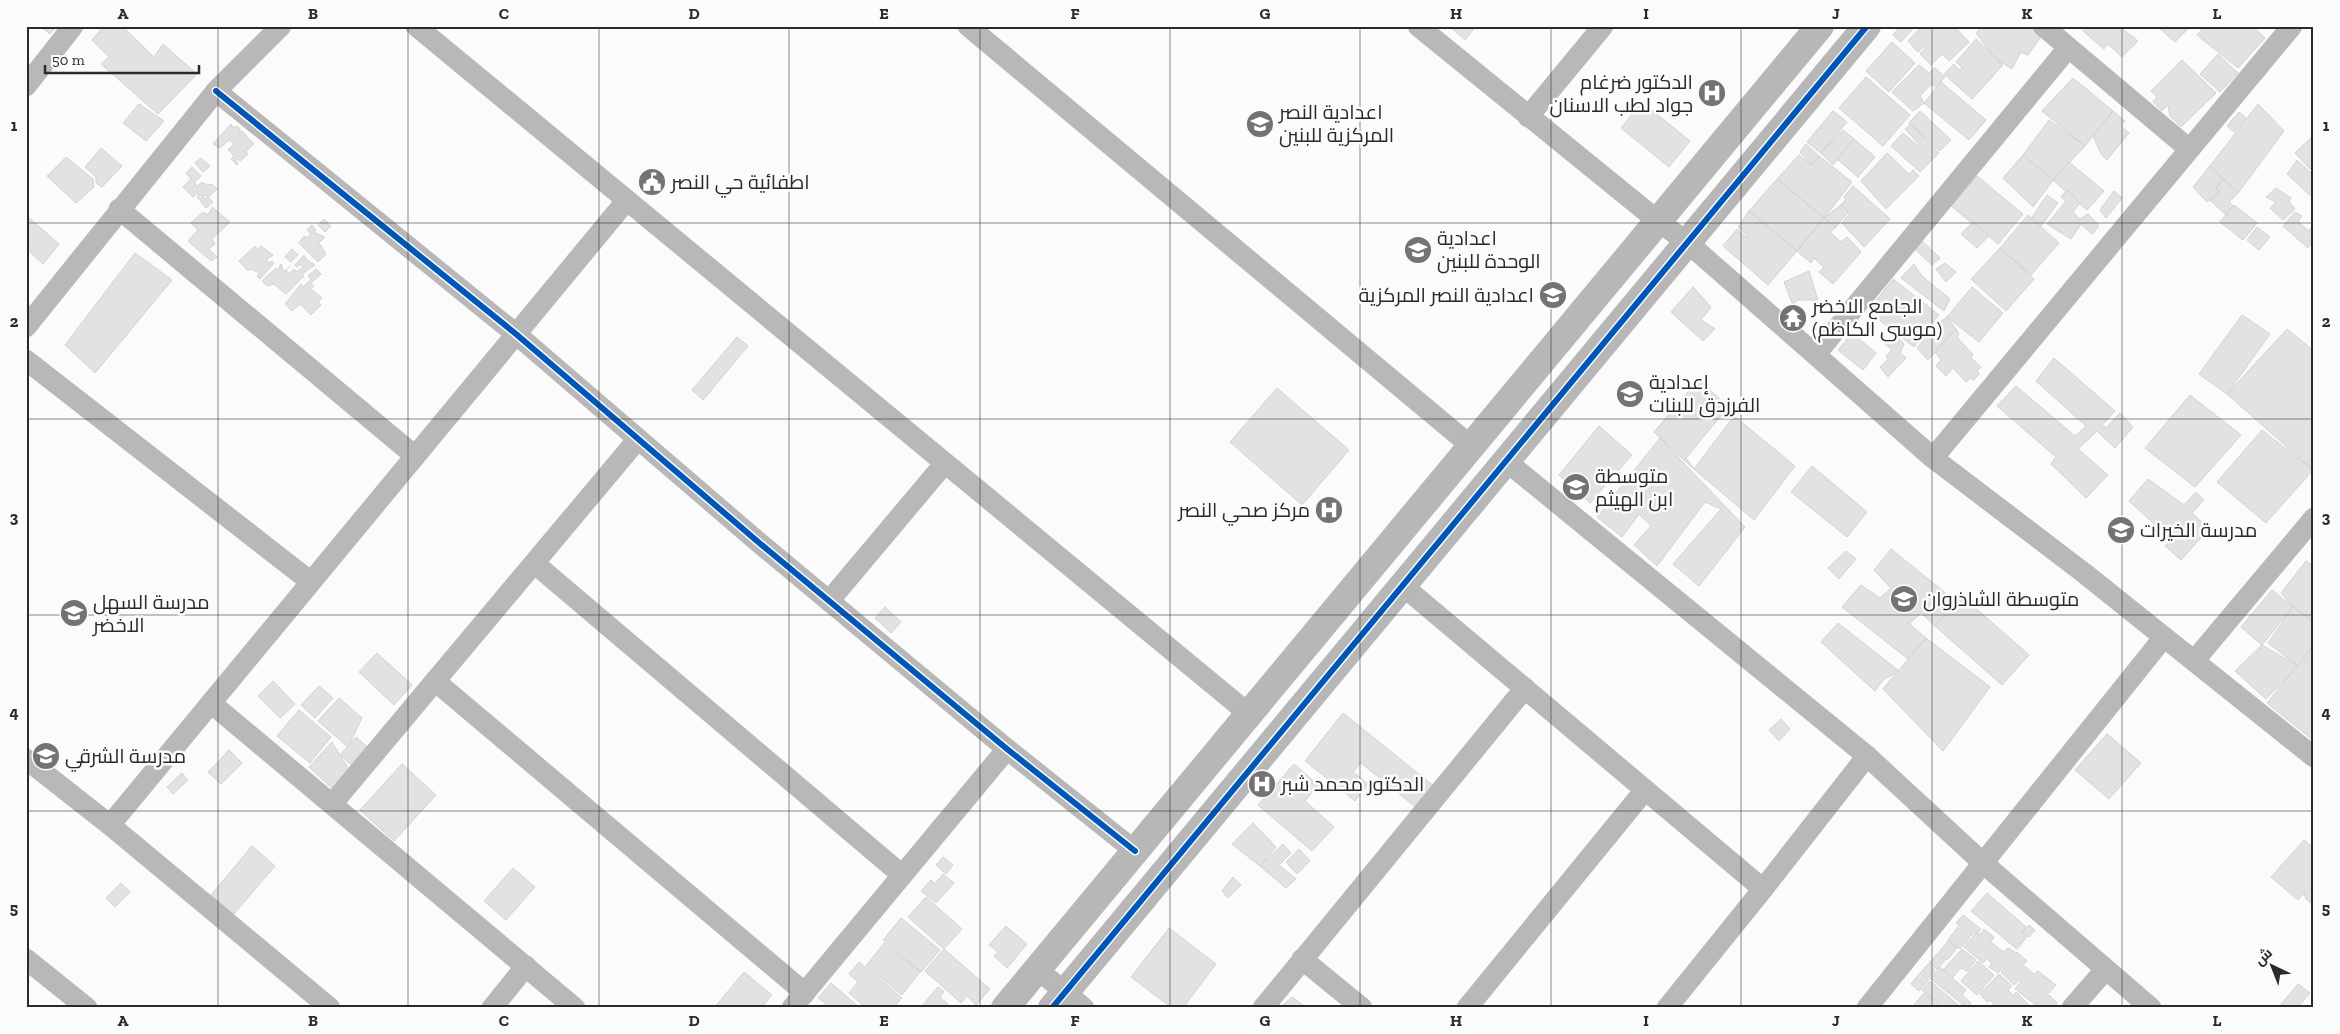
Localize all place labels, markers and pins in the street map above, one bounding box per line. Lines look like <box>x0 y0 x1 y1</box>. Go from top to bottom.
place label: الدكتور ضرغام جواد لطب الاسنان <box>1550 70 1693 118</box>
hospital icon: الدكتور ضرغام جواد لطب الاسنان <box>1697 78 1727 108</box>
place label: اعدادية النصر المركزية للبنين <box>1278 100 1394 148</box>
school or university icon: اعدادية النصر المركزية للبنين <box>1245 109 1275 139</box>
public building icon: اطفائية حي النصر <box>637 167 667 197</box>
place label: اطفائية حي النصر <box>670 170 810 198</box>
place label: اعدادية الوحدة للبنين <box>1437 226 1541 274</box>
school or university icon: اعدادية الوحدة للبنين <box>1403 235 1433 265</box>
school or university icon: اعدادية النصر المركزية <box>1538 280 1568 310</box>
place label: اعدادية النصر المركزية <box>1359 283 1534 307</box>
place label: الجامع الاخضر (موسى الكاظم) <box>1811 294 1942 343</box>
temple icon: الجامع الاخضر (موسى الكاظم) <box>1778 303 1808 333</box>
place label: إعدادية الفرزدق للبنات <box>1649 370 1760 418</box>
school or university icon: إعدادية الفرزدق للبنات <box>1615 379 1645 409</box>
place label: متوسطة ابن الهيثم <box>1595 464 1673 513</box>
school or university icon: متوسطة ابن الهيثم <box>1561 472 1591 502</box>
hospital icon: مركز صحي النصر <box>1314 495 1344 525</box>
place label: مركز صحي النصر <box>1177 498 1310 526</box>
school or university icon: مدرسة الخيرات <box>2106 515 2136 545</box>
place label: مدرسة الخيرات <box>2140 518 2257 542</box>
school or university icon: متوسطة الشاذروان <box>1889 584 1919 614</box>
place label: متوسطة الشاذروان <box>1923 587 2079 612</box>
place label: مدرسة السهل الاخضر <box>92 590 210 637</box>
school or university icon: مدرسة السهل الاخضر <box>59 598 89 628</box>
school or university icon: مدرسة الشرقي <box>31 741 61 771</box>
place label: مدرسة الشرقي <box>65 744 186 772</box>
hospital icon: الدكتور محمد شبر <box>1247 769 1277 799</box>
place label: الدكتور محمد شبر <box>1280 772 1424 796</box>

